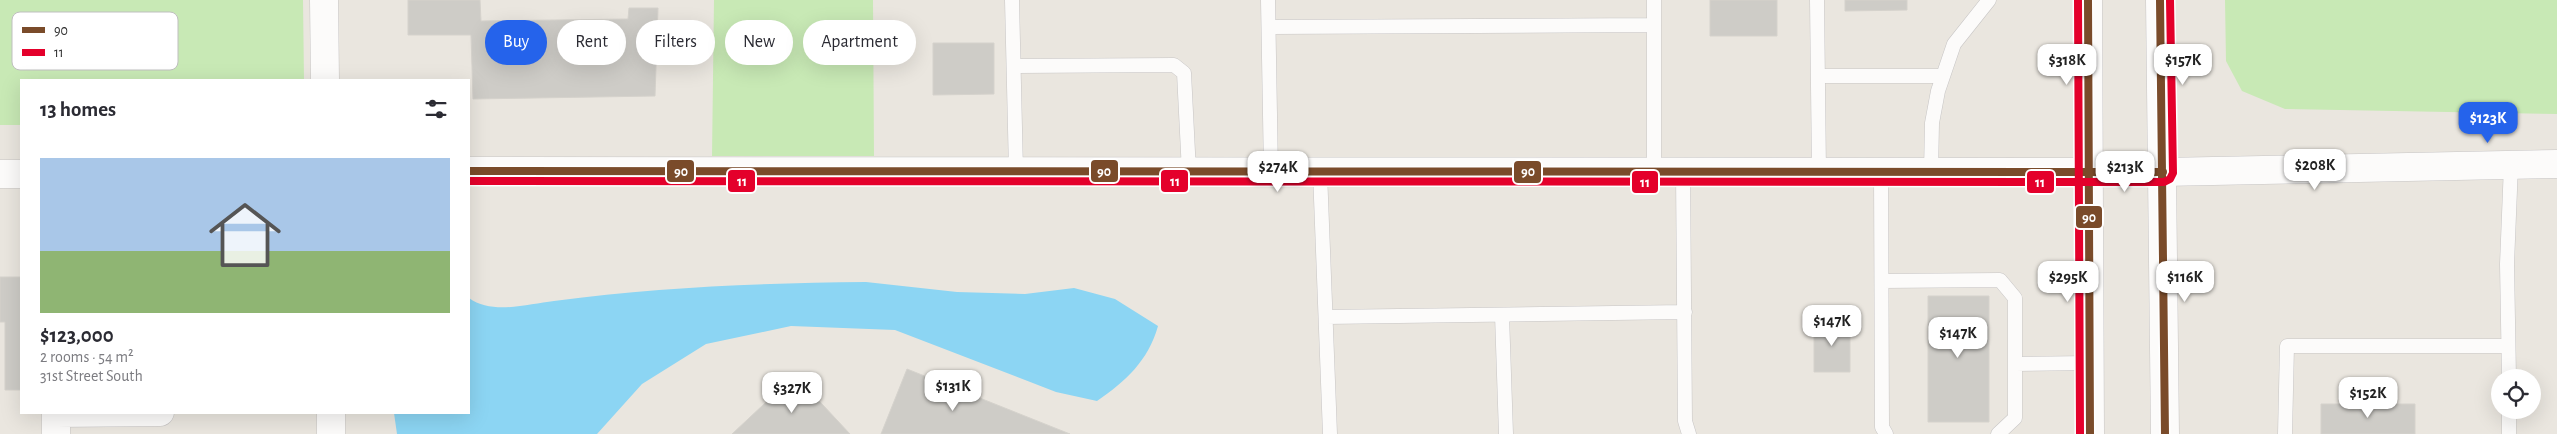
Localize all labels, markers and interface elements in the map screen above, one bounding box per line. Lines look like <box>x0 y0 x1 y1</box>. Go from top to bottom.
legend <box>12 12 178 70</box>
chip: Buy <box>485 20 547 65</box>
chip: Rent <box>557 20 626 65</box>
chip: Filters <box>636 20 715 65</box>
chip: New <box>725 20 793 65</box>
chip: Apartment <box>803 20 916 65</box>
text: 90 <box>54 24 68 38</box>
pin: $318K <box>2032 44 2102 86</box>
pin: $157K <box>2148 44 2218 86</box>
text: 11 <box>54 46 64 60</box>
text: $318K <box>2048 52 2086 68</box>
text: $157K <box>2165 52 2201 68</box>
icon: filters <box>422 95 450 123</box>
text: 13 homes <box>40 99 116 120</box>
pin: $123K <box>2453 102 2523 144</box>
text: $123K <box>2470 110 2506 126</box>
pin: $208K <box>2280 148 2350 191</box>
pin: $274K <box>1243 150 1313 193</box>
pin: $213K <box>2090 150 2160 193</box>
text: $208K <box>2295 157 2335 173</box>
line badge: 90 <box>666 159 695 183</box>
line badge: 90 <box>1090 159 1119 183</box>
text: $274K <box>1258 159 1298 175</box>
text: $213K <box>2107 159 2143 175</box>
line badge: 90 <box>1513 160 1542 184</box>
text: 90 <box>674 165 688 179</box>
text: 90 <box>1097 165 1111 179</box>
text: 90 <box>1521 165 1535 179</box>
line badge: 11 <box>727 169 756 193</box>
line badge: 11 <box>1160 169 1189 193</box>
line badge: 11 <box>1631 170 1659 194</box>
line badge: 11 <box>2026 170 2055 194</box>
text: 11 <box>737 175 747 189</box>
text: 11 <box>1170 175 1180 189</box>
text: 11 <box>1640 176 1650 190</box>
text: 11 <box>2035 176 2045 190</box>
icon: home <box>200 190 290 280</box>
line badge: 90 <box>2075 205 2103 229</box>
text: 90 <box>2082 211 2096 225</box>
pin: $295K <box>2033 260 2103 303</box>
pin: $116K <box>2150 260 2220 303</box>
text: $295K <box>2049 269 2087 285</box>
text: $116K <box>2167 269 2203 285</box>
pin: $147K <box>1797 304 1867 347</box>
text: $147K <box>1813 313 1851 329</box>
pin: $147K <box>1923 316 1993 359</box>
text: $123,000 <box>40 325 114 346</box>
text: $147K <box>1939 325 1977 341</box>
text: 2 rooms · 54 m² <box>40 349 134 365</box>
text: 31st Street South <box>40 368 143 384</box>
map controls <box>2491 369 2541 419</box>
button: locate <box>2491 369 2541 419</box>
pin: $131K <box>918 370 988 412</box>
pin: $327K <box>757 372 827 414</box>
pin: $152K <box>2333 376 2403 419</box>
text: $131K <box>936 378 970 394</box>
text: $327K <box>773 380 811 396</box>
text: $152K <box>2350 385 2386 401</box>

